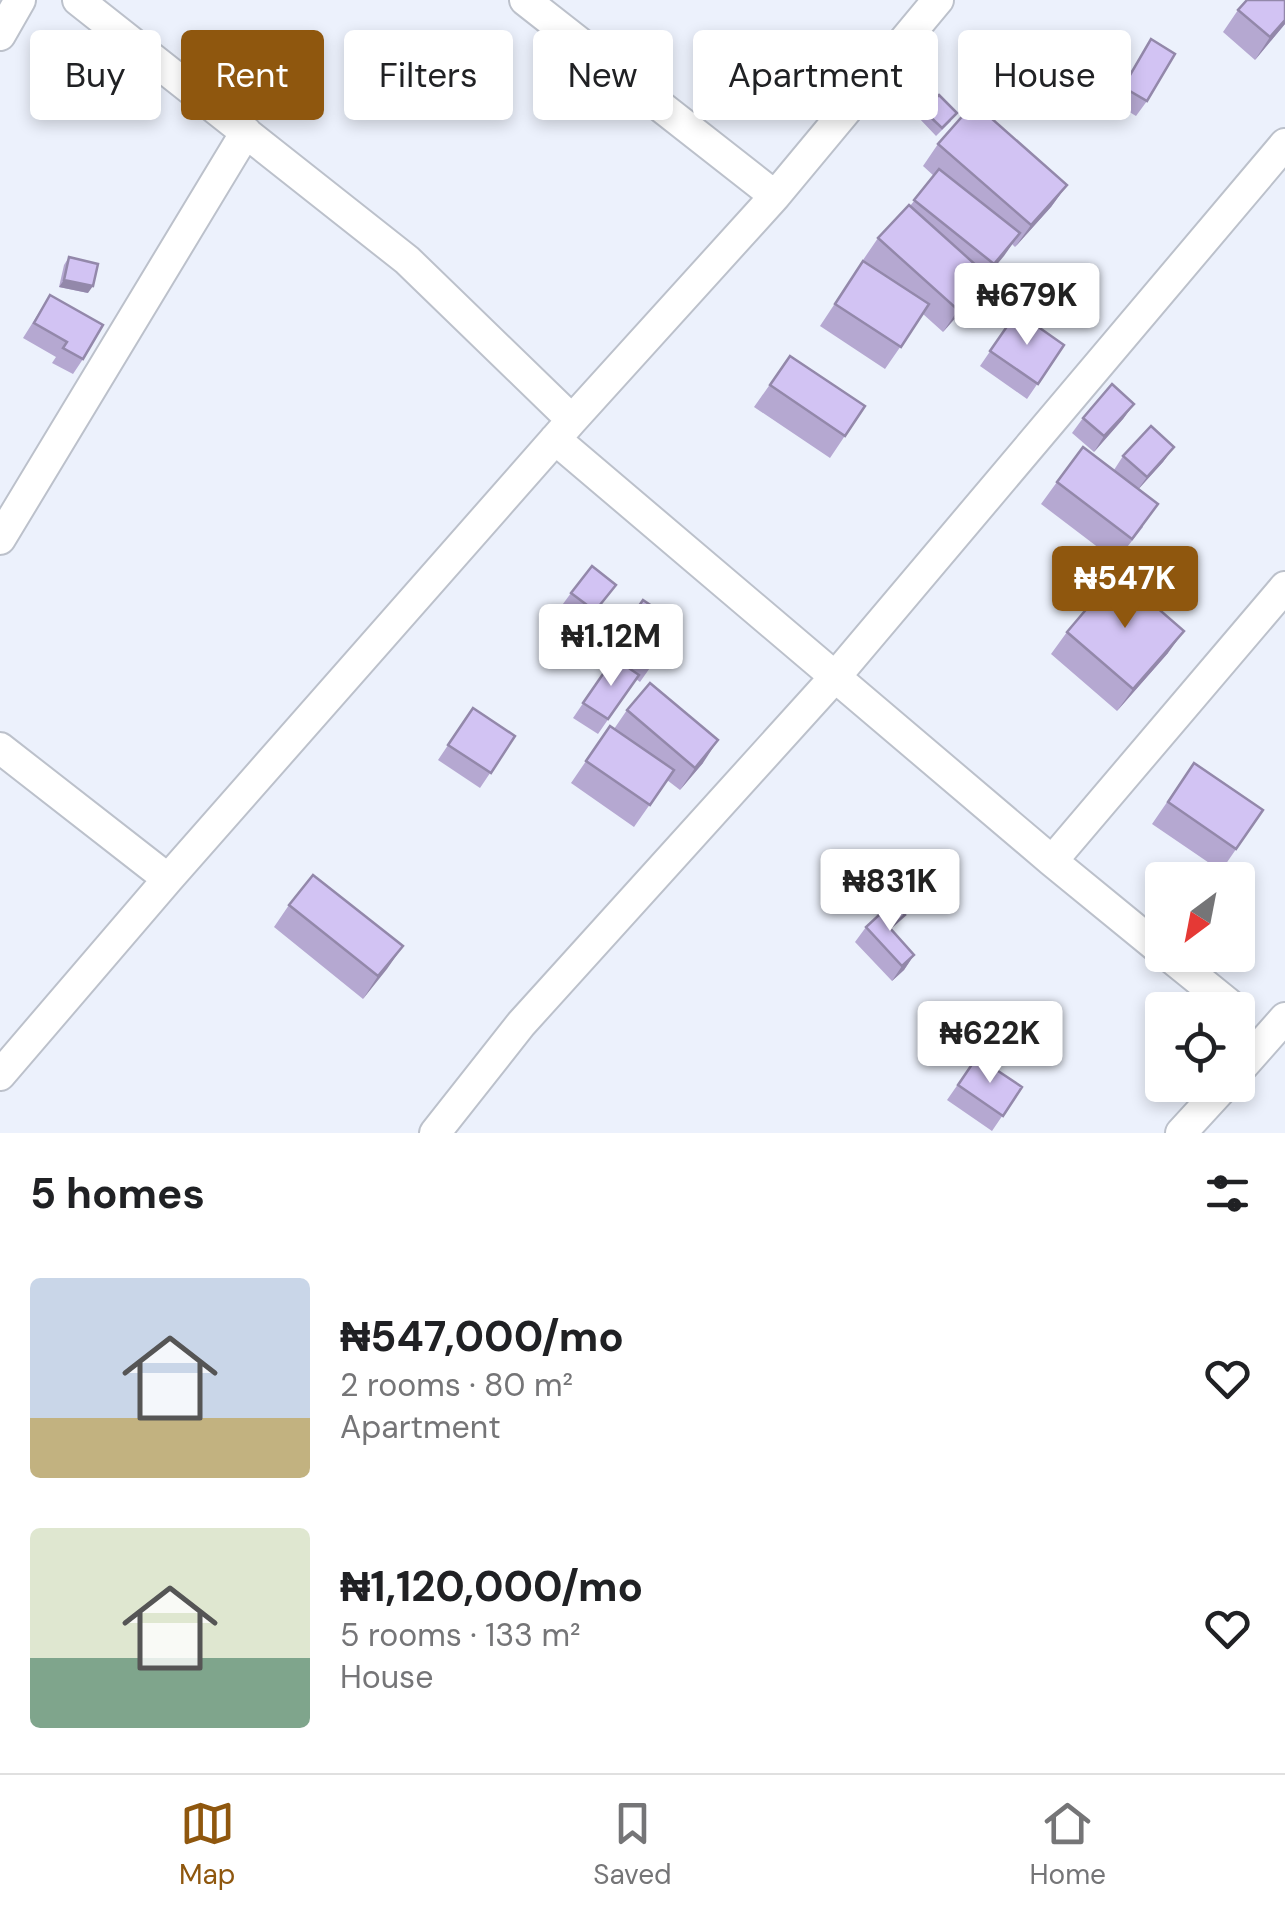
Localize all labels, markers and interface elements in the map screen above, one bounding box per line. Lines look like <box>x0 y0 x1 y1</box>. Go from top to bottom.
chip: Buy <box>30 30 161 120</box>
chip: Rent <box>181 30 324 120</box>
chip: Filters <box>344 30 513 120</box>
chip: New <box>533 30 673 120</box>
chip: Apartment <box>693 30 938 120</box>
chip: House <box>958 30 1131 120</box>
pin: ₦679K <box>957 263 1097 348</box>
text: ₦679K <box>976 274 1078 316</box>
pin: ₦547K <box>1055 546 1195 631</box>
text: ₦547K <box>1074 557 1176 599</box>
pin: ₦1.12M <box>530 604 692 689</box>
text: ₦1.12M <box>561 615 661 657</box>
pin: ₦831K <box>820 849 960 934</box>
text: ₦831K <box>843 860 937 902</box>
north arrow <box>1145 862 1255 972</box>
map controls <box>1145 862 1255 1102</box>
button: locate <box>1145 992 1255 1102</box>
pin: ₦622K <box>920 1001 1060 1086</box>
text: ₦622K <box>940 1012 1040 1054</box>
text: 5 homes <box>30 1166 205 1221</box>
icon: filters <box>1200 1166 1255 1221</box>
text: ₦547,000/mo <box>340 1309 624 1364</box>
icon: home <box>110 1318 230 1438</box>
icon: heart <box>1200 1351 1255 1406</box>
text: 2 rooms · 80 m² <box>340 1364 573 1406</box>
text: Apartment <box>340 1406 501 1448</box>
text: ₦1,120,000/mo <box>340 1559 643 1614</box>
icon: home <box>110 1568 230 1688</box>
icon: heart <box>1200 1601 1255 1656</box>
text: 5 rooms · 133 m² <box>340 1614 581 1656</box>
text: House <box>340 1656 433 1698</box>
tab: Map <box>179 1796 235 1893</box>
tab: Saved <box>593 1796 672 1893</box>
tab: Home <box>1030 1796 1106 1893</box>

